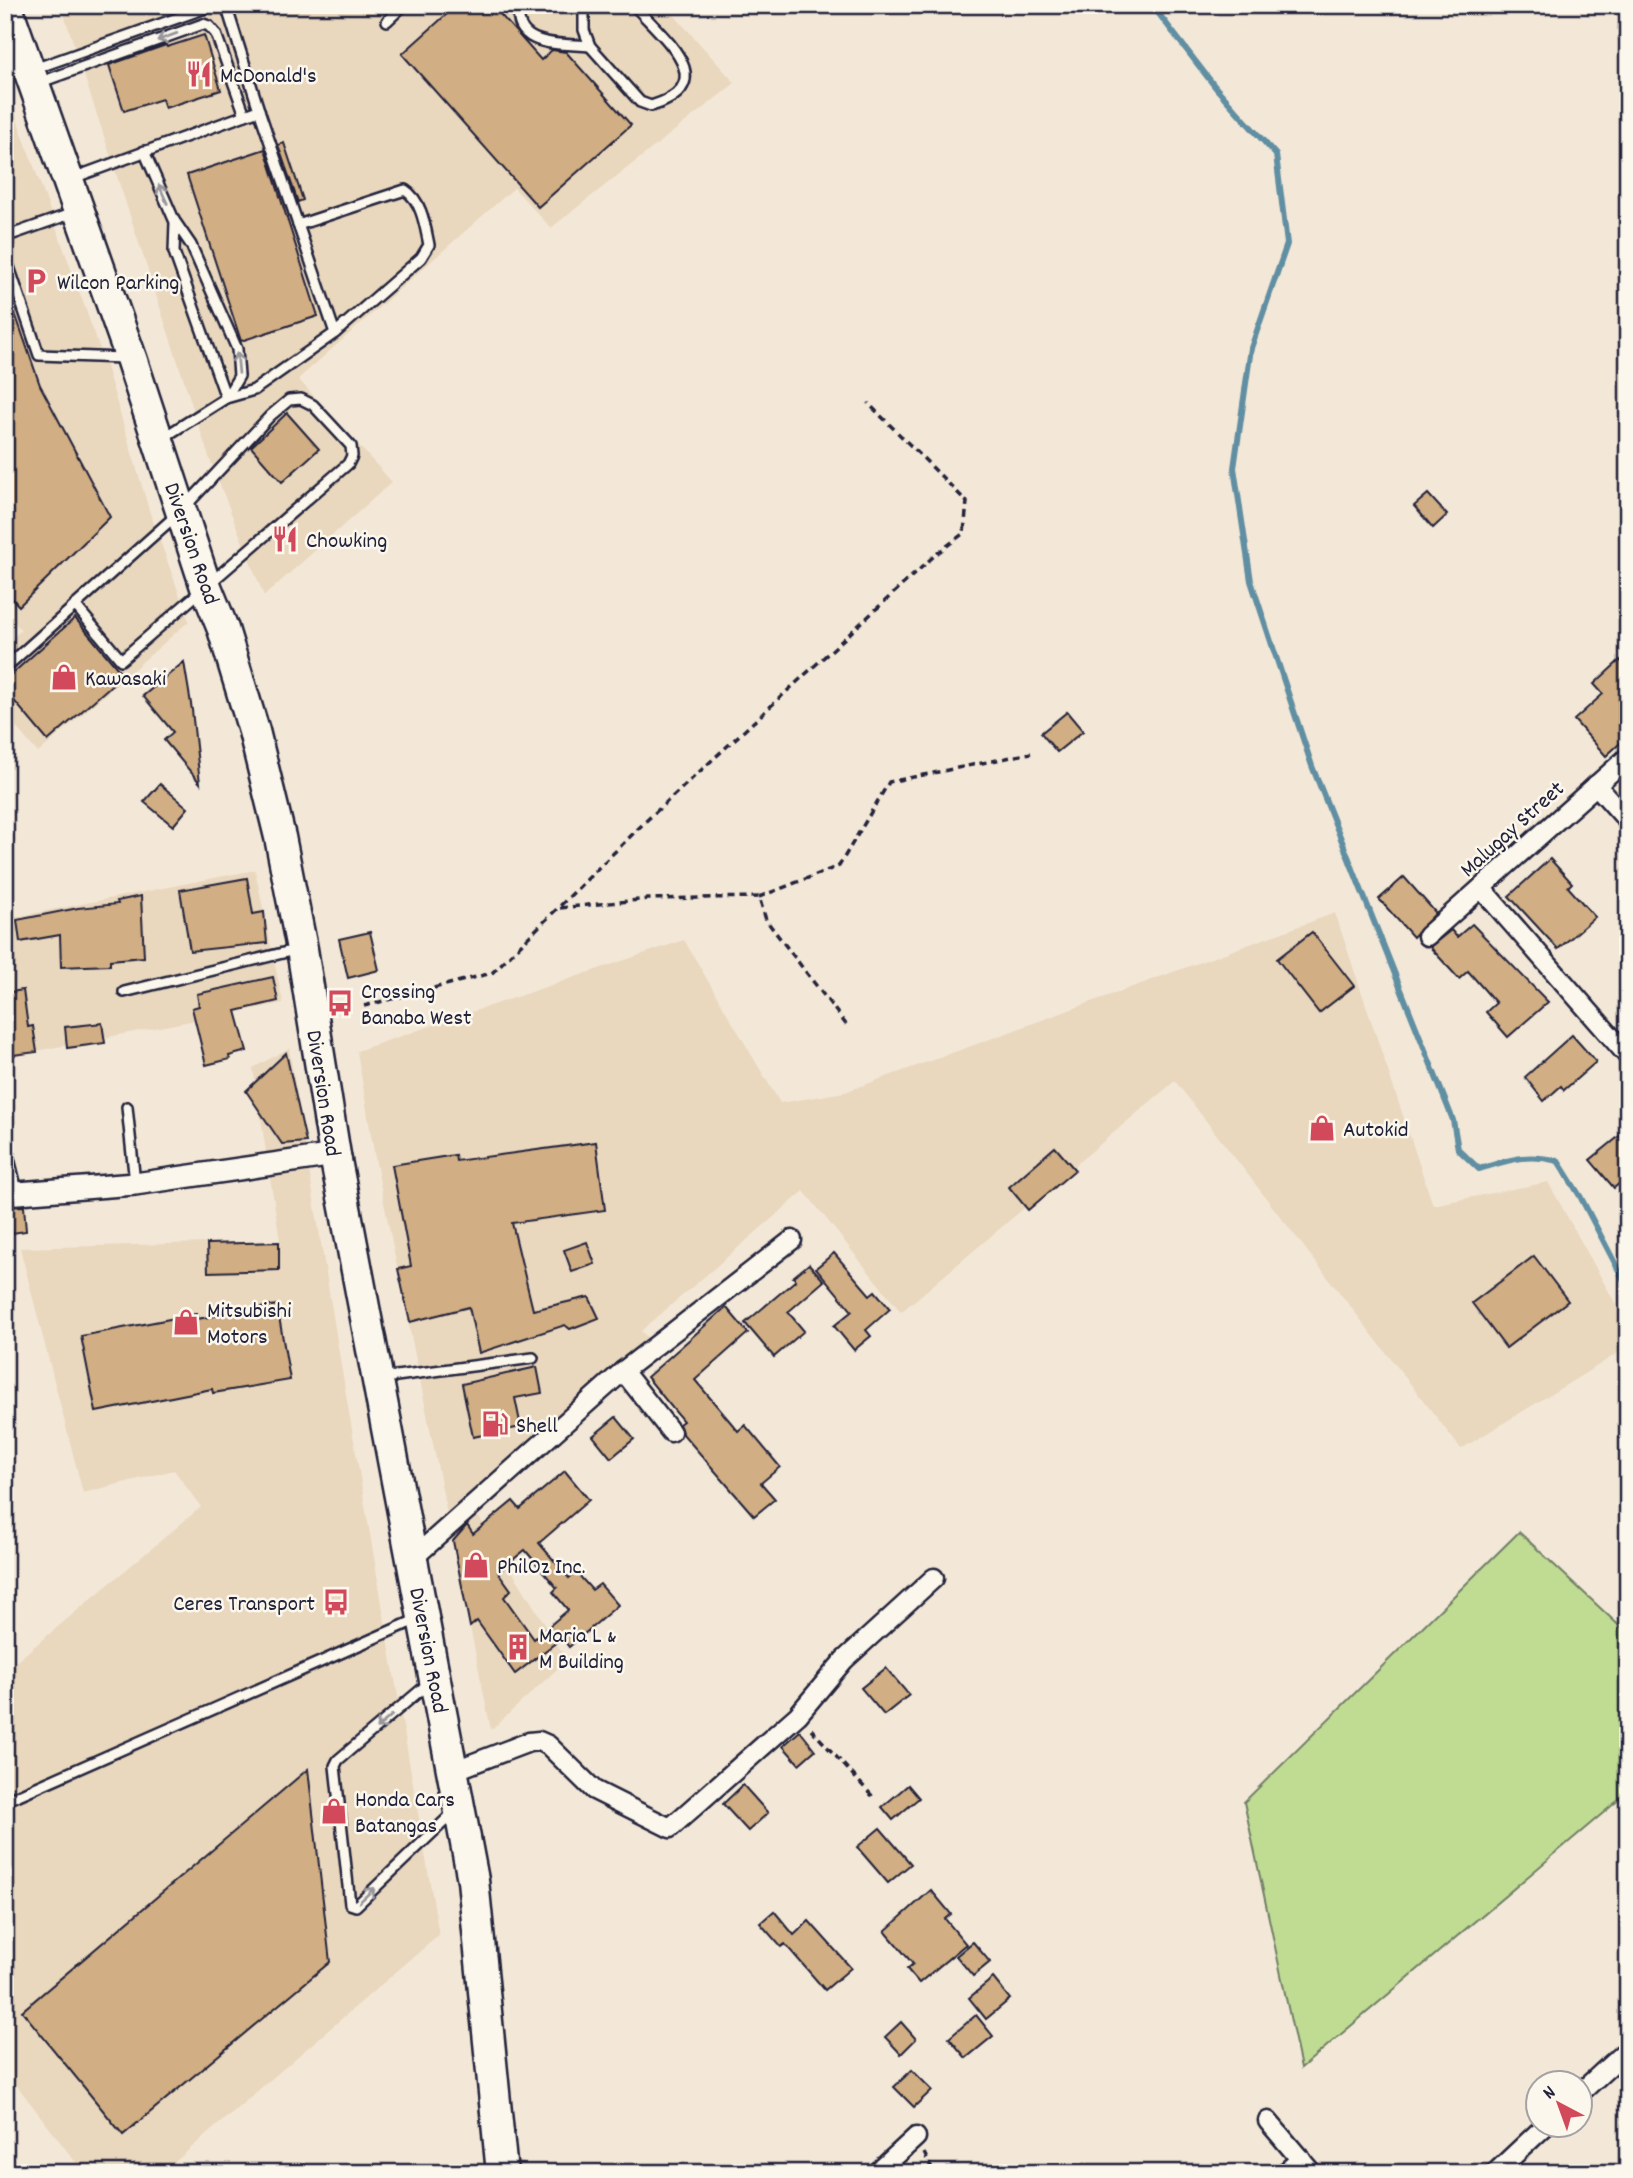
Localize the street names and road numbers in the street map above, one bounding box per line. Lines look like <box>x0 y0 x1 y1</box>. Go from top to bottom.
street label: Diversion Road <box>153 479 226 610</box>
street label: Malugay Street <box>1454 775 1573 887</box>
street label: Diversion Road <box>295 1028 348 1159</box>
street label: Diversion Road <box>398 1585 455 1716</box>

